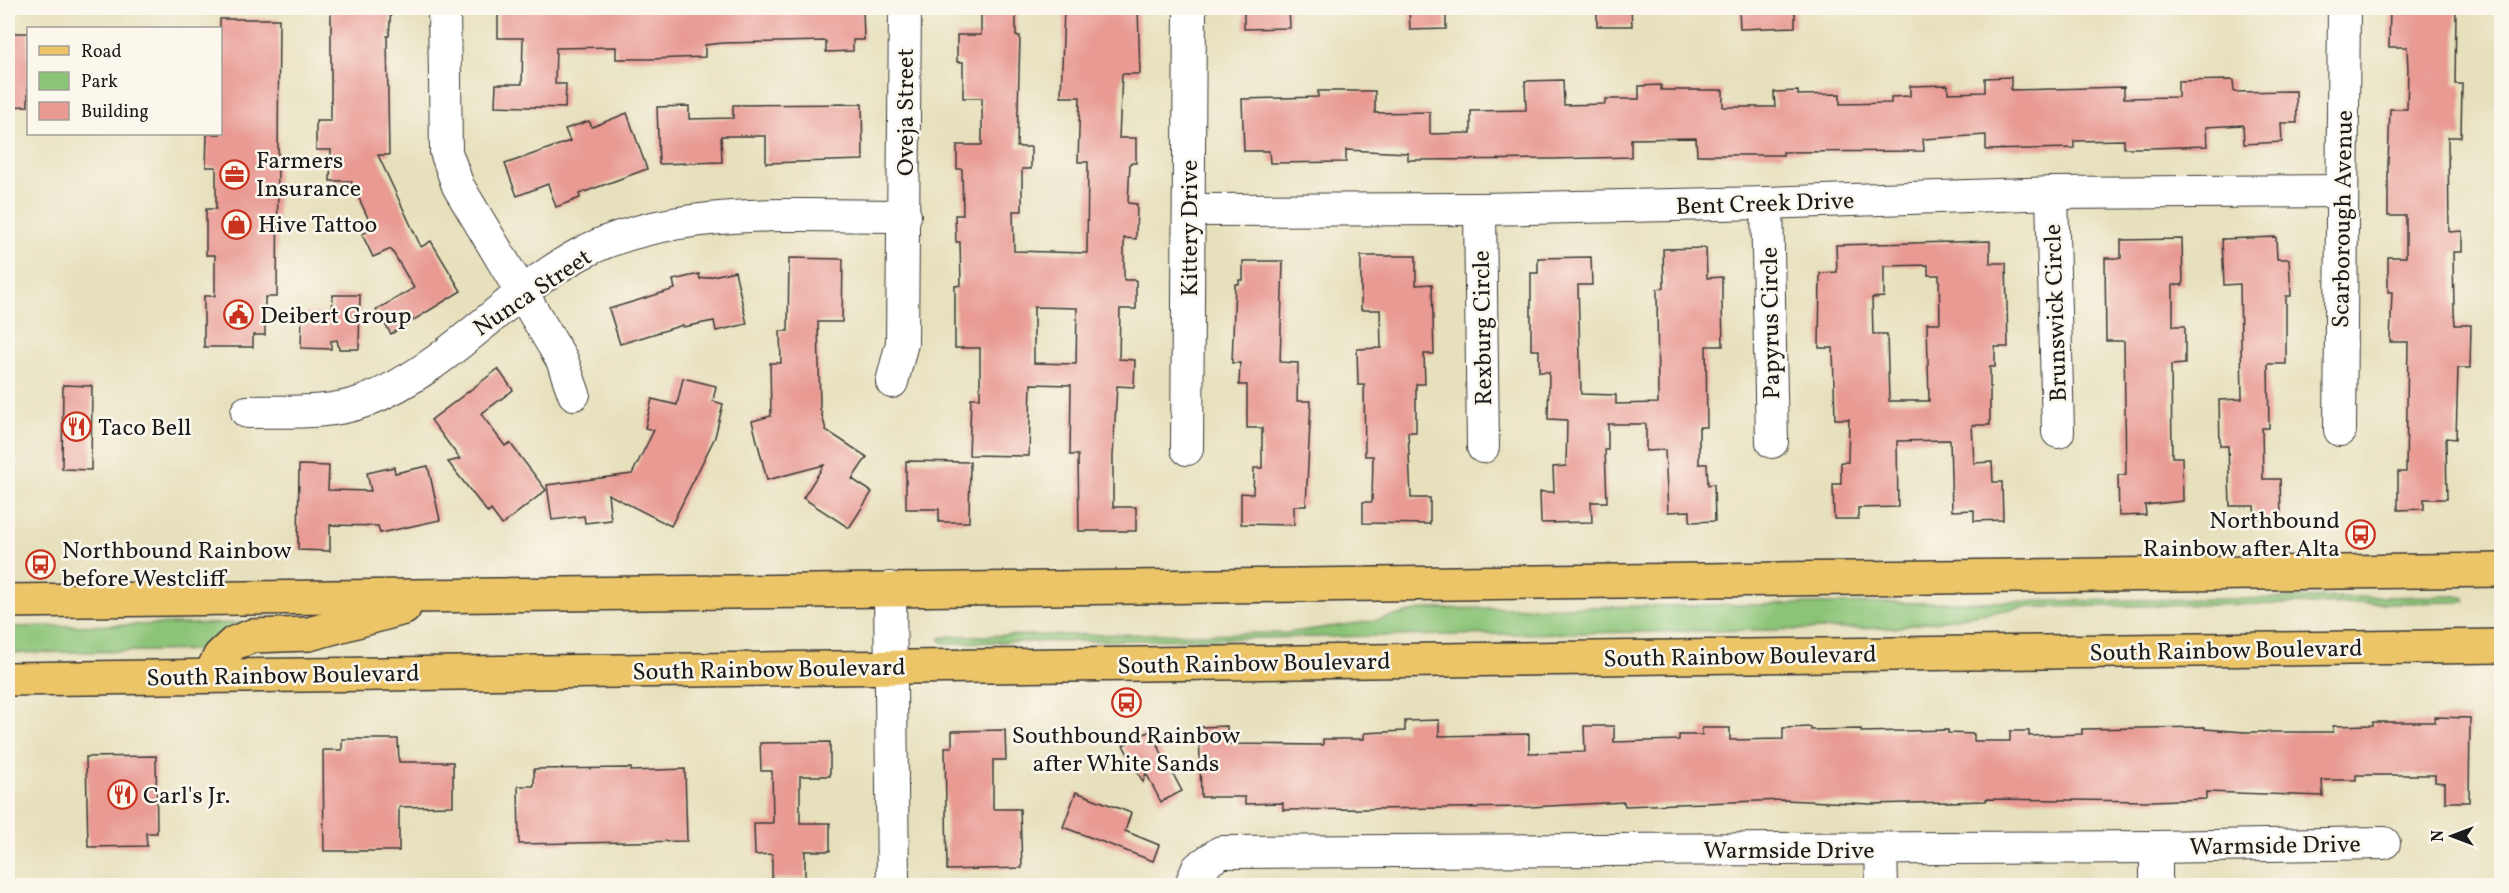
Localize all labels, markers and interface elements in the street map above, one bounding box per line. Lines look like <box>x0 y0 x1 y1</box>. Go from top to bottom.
legend <box>27 27 222 135</box>
text: Road <box>81 40 122 65</box>
street label: Oveja Street <box>890 48 924 176</box>
text: Park <box>81 70 118 95</box>
text: Building <box>81 100 149 125</box>
street label: Scarborough Avenue <box>2325 110 2363 328</box>
place label: Farmers Insurance <box>256 145 361 207</box>
office icon: Farmers Insurance <box>219 158 251 190</box>
street label: Kittery Drive <box>1174 160 1208 296</box>
street label: Bent Creek Drive <box>1675 185 1855 225</box>
shop icon: Hive Tattoo <box>221 208 253 240</box>
place label: Hive Tattoo <box>258 209 377 243</box>
street label: Brunswick Circle <box>2037 223 2077 403</box>
street label: Nunca Street <box>467 242 599 346</box>
street label: Papyrus Circle <box>1754 246 1790 400</box>
street label: Rexburg Circle <box>1466 250 1502 406</box>
public building icon: Deibert Group <box>223 299 255 331</box>
place label: Deibert Group <box>260 300 412 334</box>
restaurant icon: Taco Bell <box>61 411 93 443</box>
place label: Taco Bell <box>98 412 192 446</box>
place label: Northbound Rainbow after Alta <box>2143 505 2340 567</box>
bus stop icon: Northbound Rainbow after Alta <box>2345 518 2377 550</box>
place label: Northbound Rainbow before Westcliff <box>62 535 292 597</box>
bus stop icon: Northbound Rainbow before Westcliff <box>25 548 57 580</box>
street label: South Rainbow Boulevard <box>2089 633 2363 671</box>
street label: South Rainbow Boulevard <box>1603 639 1877 677</box>
street label: South Rainbow Boulevard <box>1117 646 1391 684</box>
street label: South Rainbow Boulevard <box>632 652 906 690</box>
street label: South Rainbow Boulevard <box>146 658 420 696</box>
bus stop icon: Southbound Rainbow after White Sands <box>1110 686 1142 718</box>
place label: Southbound Rainbow after White Sands <box>1012 720 1241 782</box>
restaurant icon: Carl's Jr. <box>106 779 138 811</box>
place label: Carl's Jr. <box>143 780 230 814</box>
north arrow <box>2422 806 2482 866</box>
street label: Warmside Drive <box>2189 829 2361 865</box>
text: N <box>2428 830 2450 842</box>
street label: Warmside Drive <box>1703 835 1875 869</box>

